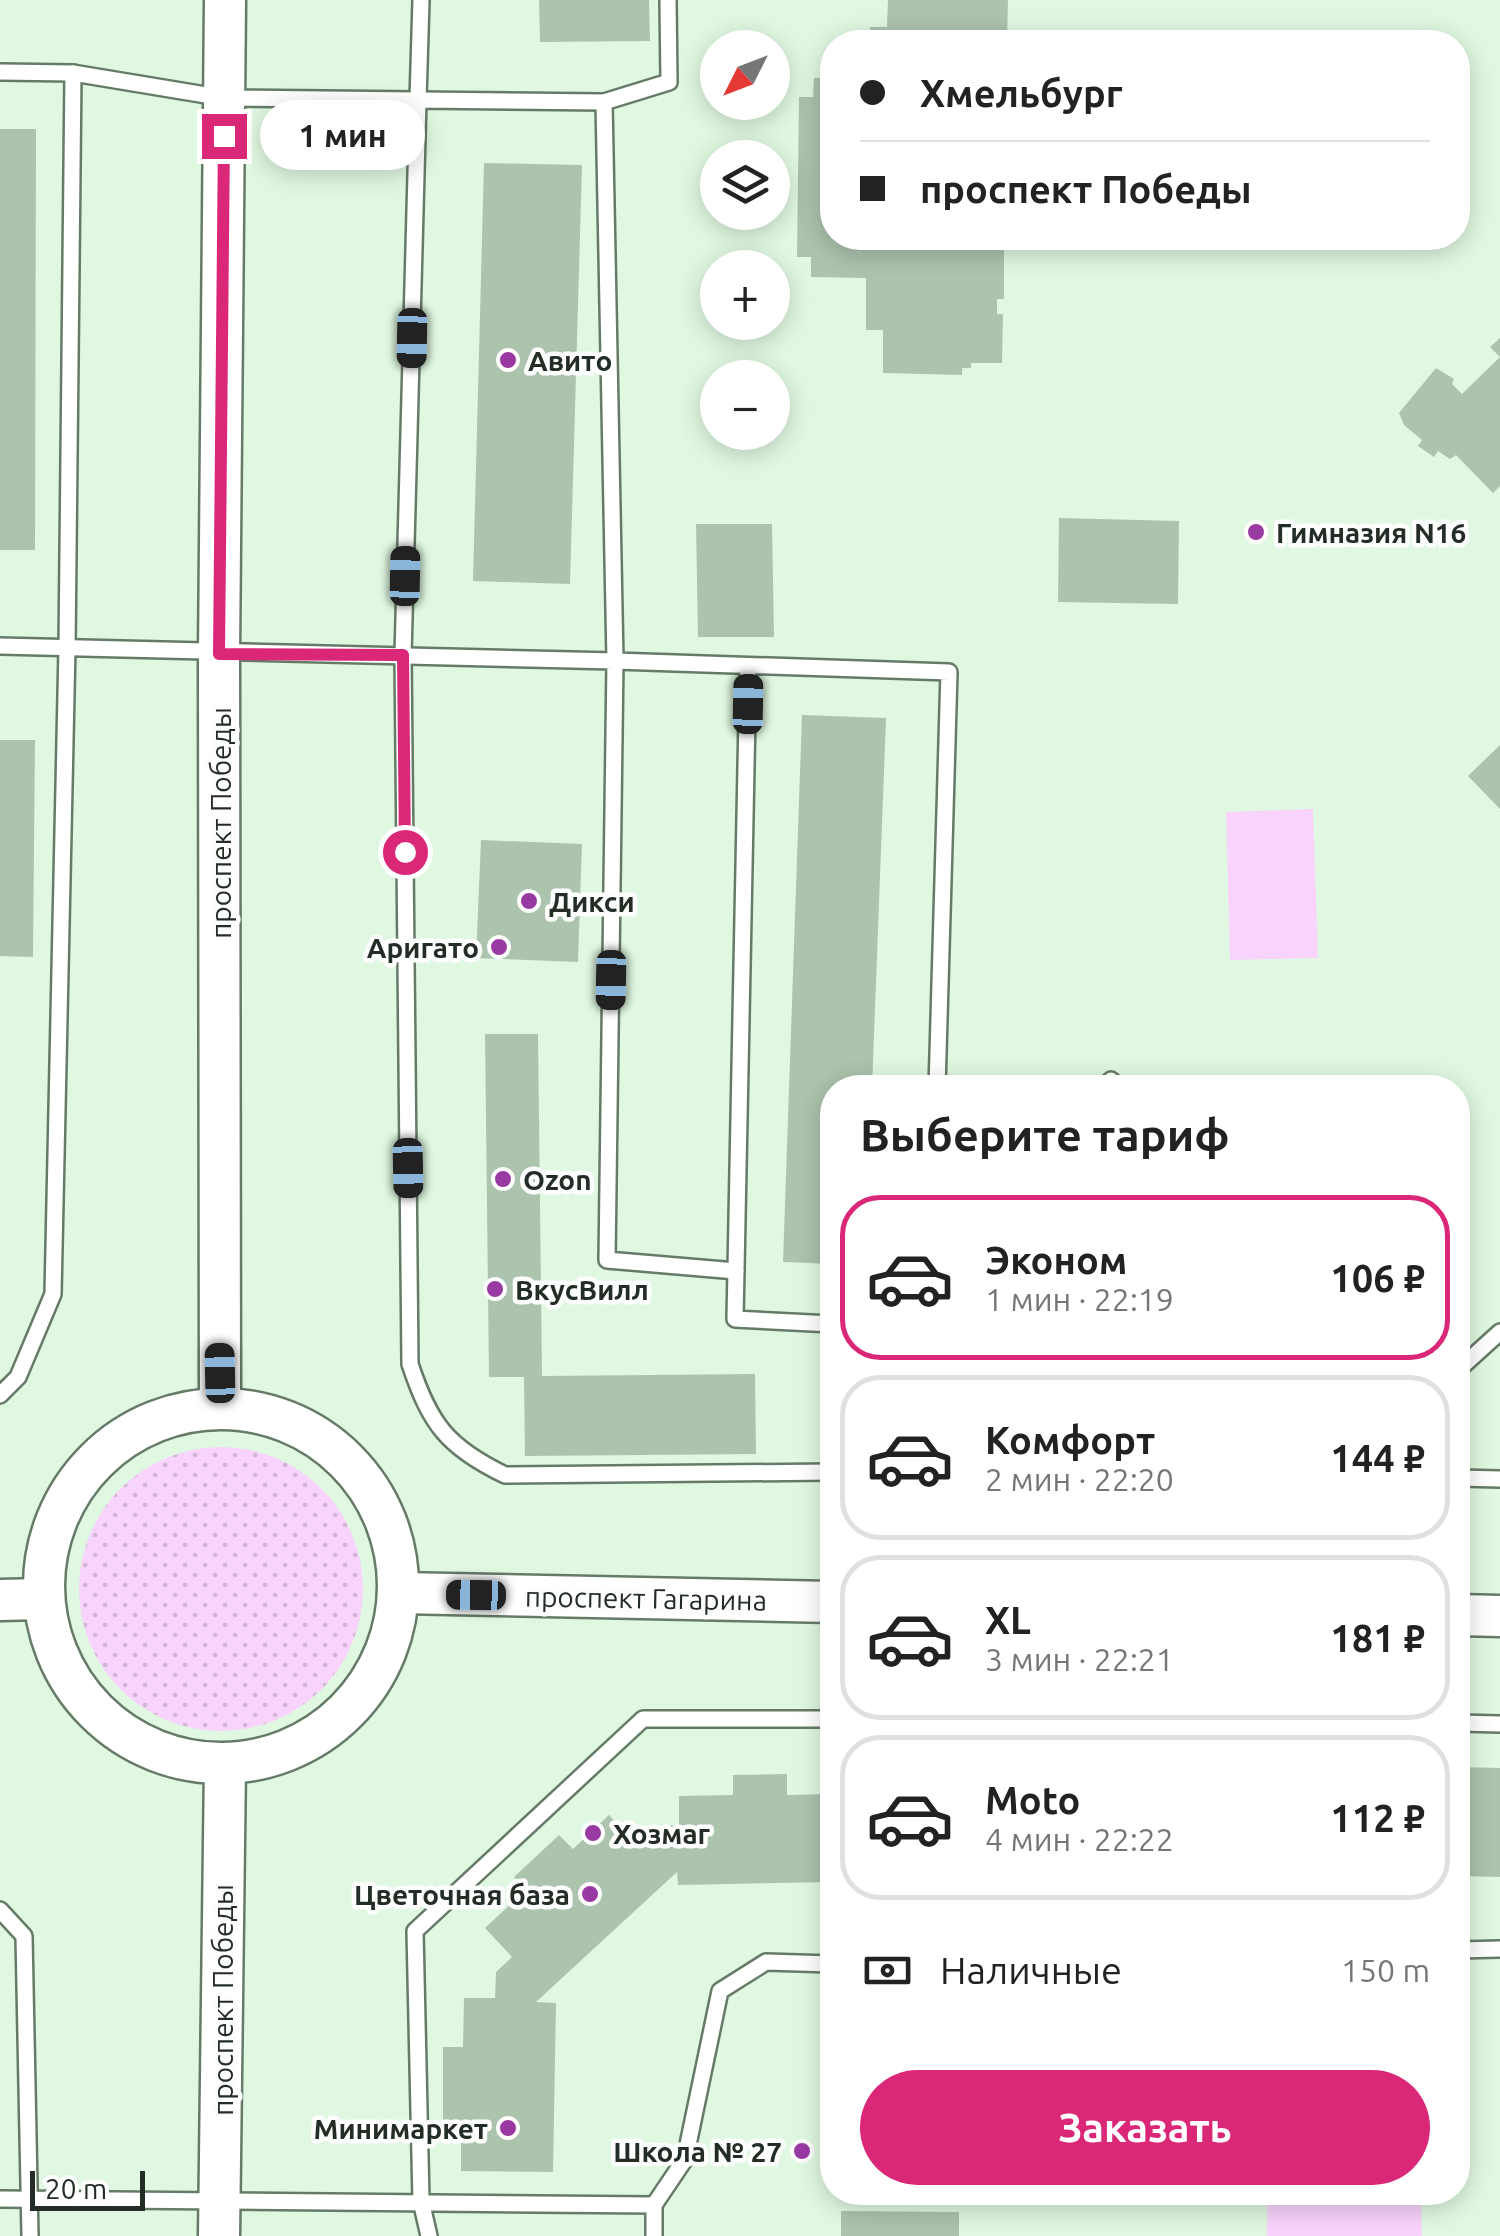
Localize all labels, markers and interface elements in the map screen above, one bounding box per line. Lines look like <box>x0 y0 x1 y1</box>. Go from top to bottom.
north arrow <box>700 30 790 120</box>
map controls <box>700 30 790 450</box>
text: Хмельбург <box>920 72 1122 114</box>
callout: 1 мин <box>259 101 424 171</box>
route end <box>202 114 247 159</box>
text: 1 мин <box>298 117 387 153</box>
button: layers <box>700 140 790 230</box>
text: проспект Победы <box>920 168 1251 210</box>
button: + <box>700 250 790 340</box>
car <box>396 308 428 368</box>
place label: Авито <box>528 345 612 376</box>
marker: Авито <box>497 349 519 371</box>
button: − <box>700 360 790 450</box>
place label: Гимназия N16 <box>1276 517 1466 548</box>
marker: Гимназия N16 <box>1245 521 1267 543</box>
car <box>389 546 421 606</box>
car <box>732 674 764 734</box>
street label: проспект Победы <box>205 707 236 939</box>
route start <box>383 830 428 875</box>
place label: Дикси <box>549 886 635 917</box>
marker: Дикси <box>518 890 540 912</box>
place label: Аригато <box>367 932 479 963</box>
marker: Аригато <box>488 936 510 958</box>
car <box>595 950 627 1010</box>
text: Выберите тариф <box>860 1109 1230 1160</box>
car <box>392 1138 424 1198</box>
place label: Ozon <box>523 1164 592 1195</box>
marker: Ozon <box>492 1168 514 1190</box>
icon: car <box>865 1233 955 1323</box>
text: Эконом <box>985 1239 1127 1281</box>
text: 106 ₽ <box>1330 1257 1425 1299</box>
place label: ВкусВилл <box>515 1274 649 1305</box>
marker: ВкусВилл <box>484 1278 506 1300</box>
text: 1 мин · 22:19 <box>985 1281 1174 1317</box>
car <box>204 1343 236 1403</box>
icon: car <box>865 1413 955 1503</box>
text: Комфорт <box>985 1419 1155 1461</box>
text: 144 ₽ <box>1330 1437 1425 1479</box>
text: 2 мин · 22:20 <box>985 1461 1174 1497</box>
car <box>446 1579 506 1611</box>
street label: проспект Гагарина <box>525 1580 767 1616</box>
icon: car <box>865 1593 955 1683</box>
text: XL <box>985 1599 1031 1641</box>
text: 181 ₽ <box>1330 1617 1425 1659</box>
text: 3 мин · 22:21 <box>985 1641 1174 1677</box>
icon: car <box>865 1773 955 1863</box>
text: Moto <box>985 1779 1080 1821</box>
text: 112 ₽ <box>1330 1797 1425 1839</box>
place label: Хозмаг <box>613 1818 711 1849</box>
text: 4 мин · 22:22 <box>985 1821 1174 1857</box>
marker: Хозмаг <box>582 1822 604 1844</box>
place label: Цветочная база <box>354 1879 570 1910</box>
marker: Цветочная база <box>579 1883 601 1905</box>
street label: проспект Победы <box>207 1884 238 2116</box>
icon: cash <box>860 1943 915 1998</box>
text: Наличные <box>940 1949 1122 1991</box>
text: 150 m <box>1341 1952 1430 1988</box>
button: Заказать <box>860 2070 1430 2185</box>
place label: Минимаркет <box>314 2113 488 2144</box>
marker: Минимаркет <box>497 2117 519 2139</box>
place label: Школа № 27 <box>613 2136 782 2167</box>
marker: Школа № 27 <box>791 2140 813 2162</box>
scale bar <box>30 2166 145 2210</box>
text: 20 m <box>45 2173 107 2204</box>

